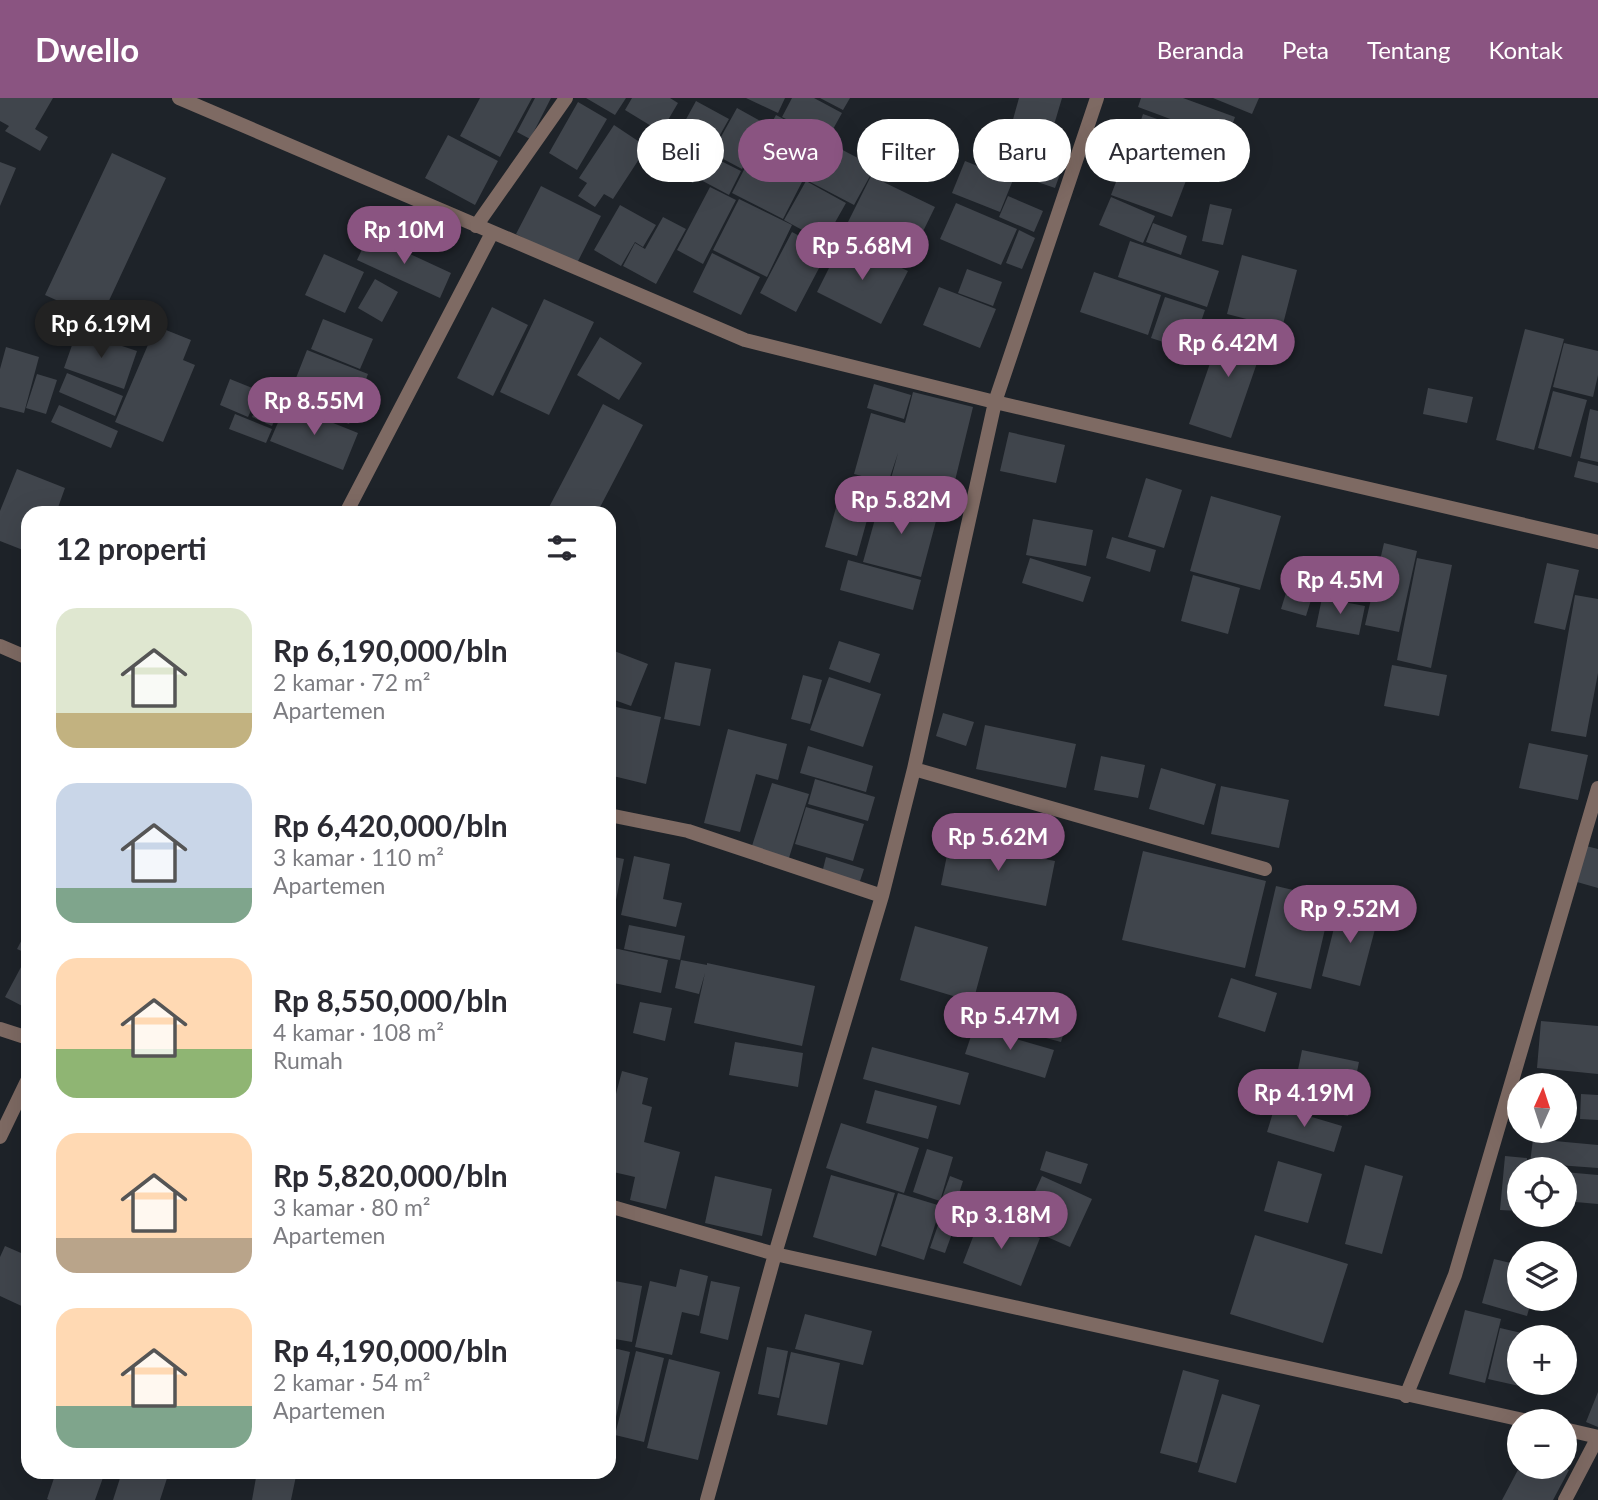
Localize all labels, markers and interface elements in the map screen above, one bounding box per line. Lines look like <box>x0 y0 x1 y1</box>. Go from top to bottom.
text: Dwello <box>35 29 139 69</box>
text: Beranda <box>1157 35 1244 64</box>
text: Peta <box>1282 35 1329 64</box>
text: Tentang <box>1367 35 1450 64</box>
text: Kontak <box>1488 35 1563 64</box>
chip: Beli <box>637 119 724 182</box>
chip: Sewa <box>738 119 843 182</box>
chip: Filter <box>857 119 959 182</box>
chip: Baru <box>973 119 1071 182</box>
chip: Apartemen <box>1085 119 1250 182</box>
pin: Rp 10M <box>347 206 461 266</box>
text: Rp 10M <box>363 215 445 243</box>
pin: Rp 5.68M <box>790 222 934 282</box>
text: Rp 5.68M <box>812 231 912 259</box>
pin: Rp 6.19M <box>29 300 173 360</box>
text: Rp 6.19M <box>51 309 151 337</box>
pin: Rp 6.42M <box>1156 320 1300 379</box>
text: Rp 6.42M <box>1178 328 1278 356</box>
pin: Rp 8.55M <box>242 378 386 437</box>
text: Rp 8.55M <box>264 386 364 414</box>
pin: Rp 5.82M <box>829 476 973 536</box>
text: Rp 5.82M <box>851 485 951 513</box>
icon: filters <box>543 529 581 567</box>
text: 12 properti <box>56 530 207 566</box>
pin: Rp 4.5M <box>1275 556 1405 616</box>
text: Rp 4.5M <box>1296 565 1384 593</box>
text: Rp 6,190,000/bln <box>273 632 508 668</box>
icon: home <box>112 636 196 720</box>
text: 2 kamar · 72 m² <box>273 668 431 696</box>
text: Apartemen <box>273 696 385 724</box>
text: Rp 6,420,000/bln <box>273 807 508 843</box>
icon: home <box>112 811 196 895</box>
pin: Rp 5.62M <box>926 814 1070 873</box>
text: Rp 5.62M <box>948 822 1048 850</box>
text: 3 kamar · 110 m² <box>273 843 444 871</box>
text: Apartemen <box>273 871 385 899</box>
pin: Rp 9.52M <box>1278 886 1422 945</box>
text: Rp 9.52M <box>1300 894 1400 922</box>
text: Rp 8,550,000/bln <box>273 982 508 1018</box>
icon: home <box>112 986 196 1070</box>
pin: Rp 5.47M <box>938 992 1082 1052</box>
text: Rp 5.47M <box>960 1001 1060 1029</box>
text: 4 kamar · 108 m² <box>273 1018 444 1046</box>
text: Rumah <box>273 1046 343 1074</box>
pin: Rp 4.19M <box>1232 1070 1376 1129</box>
north arrow <box>1507 1073 1577 1143</box>
map controls <box>1507 1073 1577 1479</box>
text: Rp 4.19M <box>1254 1078 1354 1106</box>
text: Rp 5,820,000/bln <box>273 1157 508 1193</box>
button: locate <box>1507 1157 1577 1227</box>
icon: home <box>112 1161 196 1245</box>
pin: Rp 3.18M <box>929 1192 1073 1251</box>
text: 3 kamar · 80 m² <box>273 1193 431 1221</box>
text: Rp 3.18M <box>951 1200 1051 1228</box>
text: Apartemen <box>273 1221 385 1249</box>
button: layers <box>1507 1241 1577 1311</box>
button: + <box>1507 1325 1577 1395</box>
text: Rp 4,190,000/bln <box>273 1332 508 1368</box>
icon: home <box>112 1336 196 1420</box>
text: 2 kamar · 54 m² <box>273 1368 431 1396</box>
text: Apartemen <box>273 1396 385 1424</box>
button: − <box>1507 1409 1577 1479</box>

